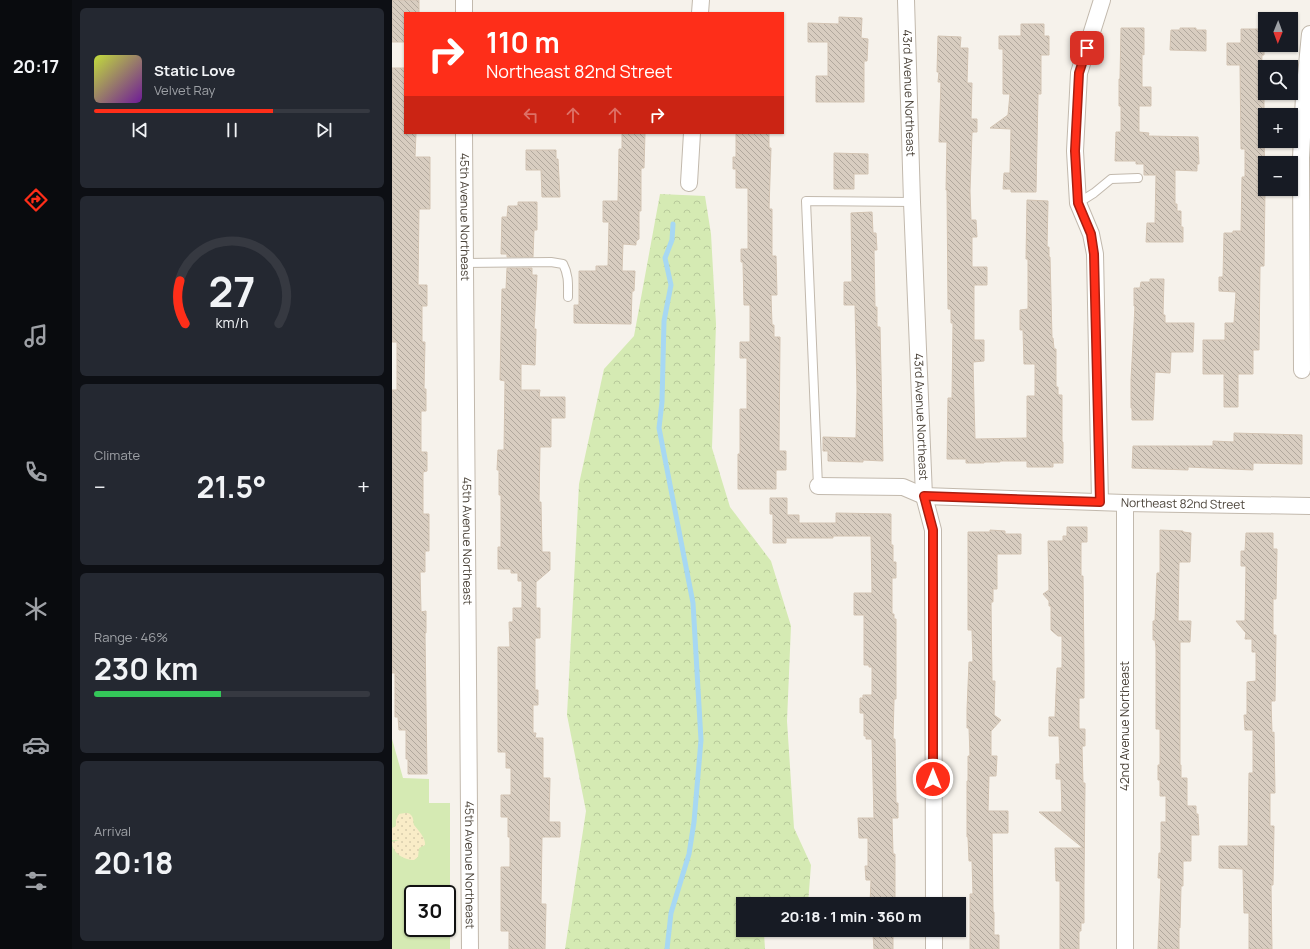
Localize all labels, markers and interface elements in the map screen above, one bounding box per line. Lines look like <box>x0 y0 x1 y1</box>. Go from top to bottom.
north arrow <box>1258 12 1298 52</box>
map controls <box>1258 12 1298 196</box>
text: 110 m <box>486 23 560 61</box>
icon: right <box>420 28 472 80</box>
street label: 43rd Avenue Northeast <box>899 29 920 157</box>
pin <box>1070 31 1104 65</box>
icon: arrive <box>1076 37 1098 59</box>
text: 20:17 <box>13 54 59 78</box>
text: Northeast 82nd Street <box>486 59 672 83</box>
text: Static Love <box>154 60 235 81</box>
button: search <box>1258 60 1298 100</box>
text: Velvet Ray <box>154 81 215 99</box>
icon: left <box>520 104 542 126</box>
icon: ahead <box>562 104 584 126</box>
icon: ahead <box>604 104 626 126</box>
icon: right <box>646 104 668 126</box>
button: + <box>1258 108 1298 148</box>
icon: previous <box>129 119 151 141</box>
icon: pause <box>221 119 243 141</box>
icon: next <box>313 119 335 141</box>
street label: 45th Avenue Northeast <box>456 153 474 281</box>
button: − <box>1258 156 1298 196</box>
icon: directions <box>22 186 50 214</box>
text: 27 <box>209 263 255 319</box>
text: km/h <box>215 313 249 332</box>
icon: music <box>22 322 50 350</box>
street label: 43rd Avenue Northeast <box>910 353 932 481</box>
text: Climate <box>94 446 140 464</box>
icon: phone <box>22 458 50 486</box>
text: 21.5° <box>197 466 267 507</box>
text: − <box>94 472 106 502</box>
text: + <box>357 472 370 502</box>
street label: 45th Avenue Northeast <box>459 477 476 605</box>
street label: Northeast 82nd Street <box>1121 494 1246 513</box>
icon: climate <box>22 595 50 623</box>
text: Range · 46% <box>94 628 168 646</box>
text: 230 km <box>94 648 198 689</box>
street label: 42nd Avenue Northeast <box>1116 661 1133 791</box>
icon: car <box>22 731 50 759</box>
position arrow <box>912 758 954 800</box>
street label: 45th Avenue Northeast <box>461 801 479 929</box>
text: Arrival <box>94 822 131 840</box>
text: 20:18 <box>94 842 173 883</box>
icon: filters <box>22 867 50 895</box>
speed limit sign: 30 <box>404 885 456 937</box>
text: 20:18 · 1 min · 360 m <box>781 906 921 927</box>

